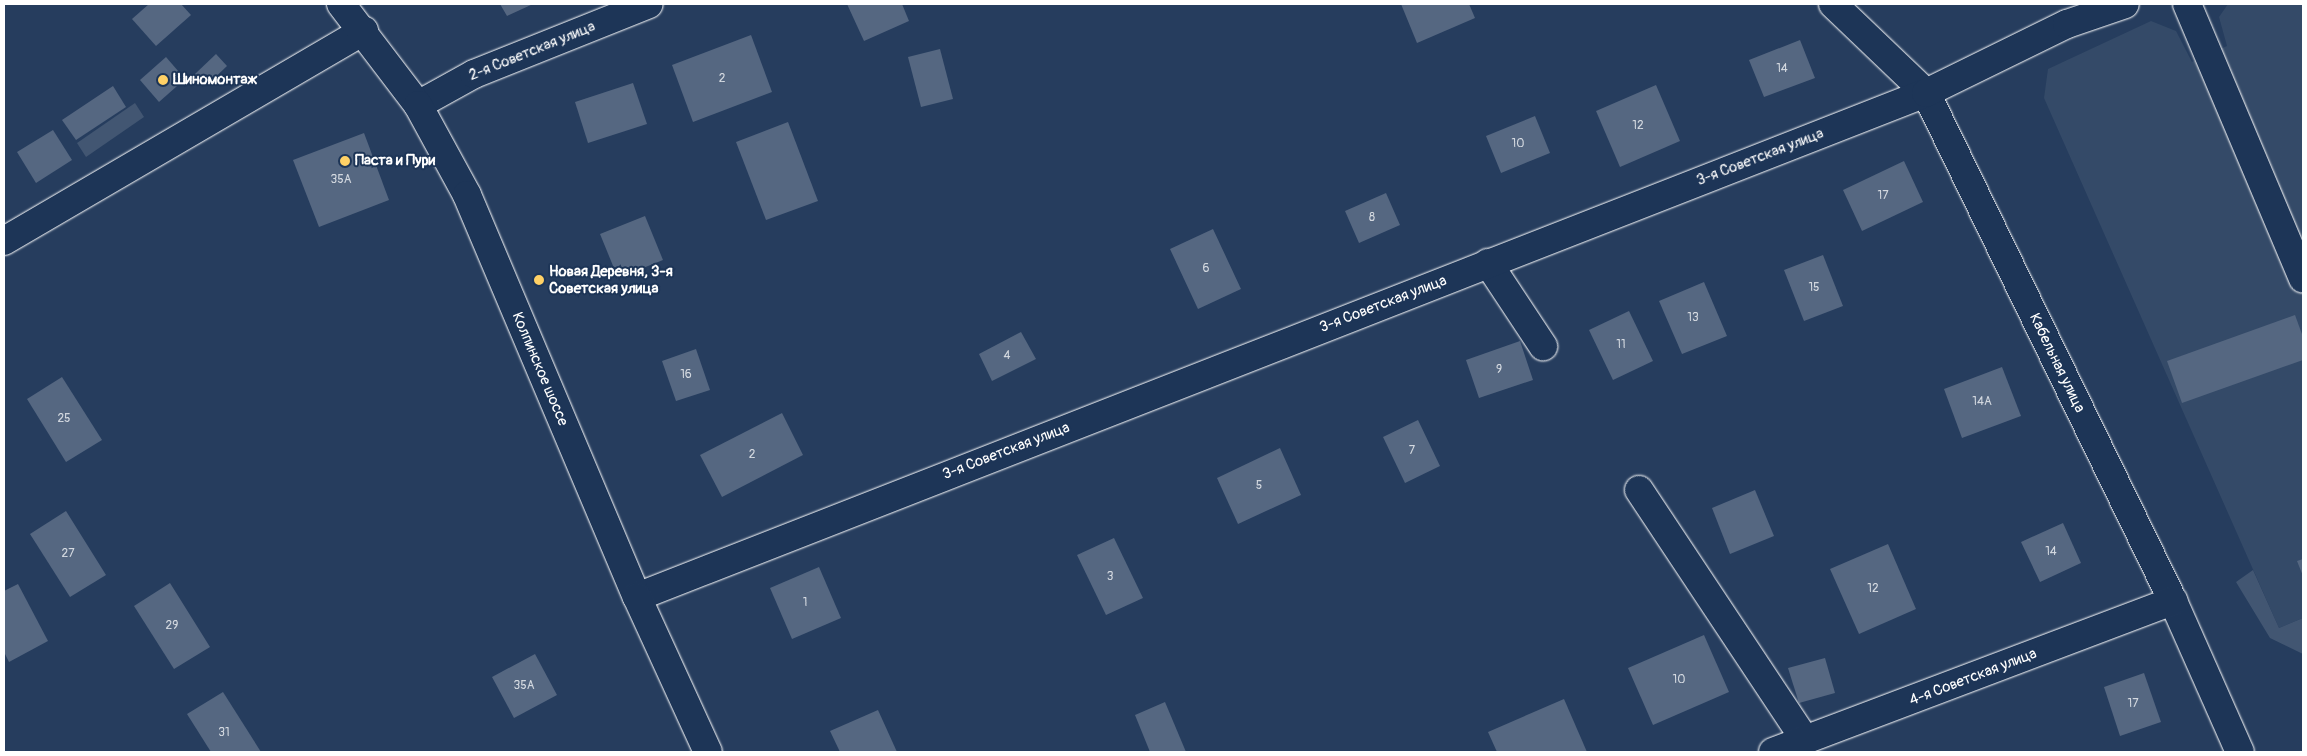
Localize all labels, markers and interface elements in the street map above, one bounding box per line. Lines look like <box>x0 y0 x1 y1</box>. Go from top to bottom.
street label: 2-я Советская улица <box>466 17 598 85</box>
house number: 14 <box>1776 62 1788 76</box>
place label: Шиномонтаж <box>173 71 257 89</box>
house number: 2 <box>719 72 725 86</box>
marker: Шиномонтаж <box>157 74 169 86</box>
house number: 12 <box>1632 119 1644 133</box>
street label: 3-я Советская улица <box>1694 124 1826 190</box>
house number: 10 <box>1512 137 1524 151</box>
place label: Паста и Пури <box>355 152 435 170</box>
marker: Паста и Пури <box>339 155 351 167</box>
house number: 35А <box>331 173 351 187</box>
house number: 17 <box>1877 189 1889 203</box>
house number: 8 <box>1369 211 1375 225</box>
place label: Новая Деревня, 3-я Советская улица <box>549 262 673 297</box>
house number: 6 <box>1203 262 1209 276</box>
street label: 3-я Советская улица <box>1317 271 1449 337</box>
marker: Новая Деревня, 3-я Советская улица <box>533 274 545 286</box>
house number: 15 <box>1808 281 1820 295</box>
street label: Колпинское шоссе <box>508 309 572 429</box>
street label: Кабельная улица <box>2025 310 2089 416</box>
house number: 13 <box>1687 311 1699 325</box>
house number: 11 <box>1616 338 1626 352</box>
house number: 4 <box>1004 349 1010 363</box>
house number: 9 <box>1496 363 1502 377</box>
house number: 16 <box>680 368 692 382</box>
house number: 14А <box>1972 395 1992 409</box>
house number: 25 <box>57 412 71 426</box>
street label: 3-я Советская улица <box>940 418 1072 484</box>
house number: 7 <box>1409 444 1415 458</box>
house number: 2 <box>749 448 755 462</box>
house number: 5 <box>1256 479 1262 493</box>
house number: 14 <box>2045 545 2057 559</box>
house number: 27 <box>61 547 75 561</box>
house number: 3 <box>1107 570 1113 584</box>
house number: 12 <box>1867 582 1879 596</box>
house number: 1 <box>803 596 807 610</box>
house number: 29 <box>166 619 178 633</box>
street label: 4-я Советская улица <box>1907 644 2039 710</box>
house number: 10 <box>1673 673 1685 687</box>
house number: 35А <box>514 679 534 693</box>
house number: 17 <box>2127 697 2139 711</box>
house number: 31 <box>218 726 230 740</box>

